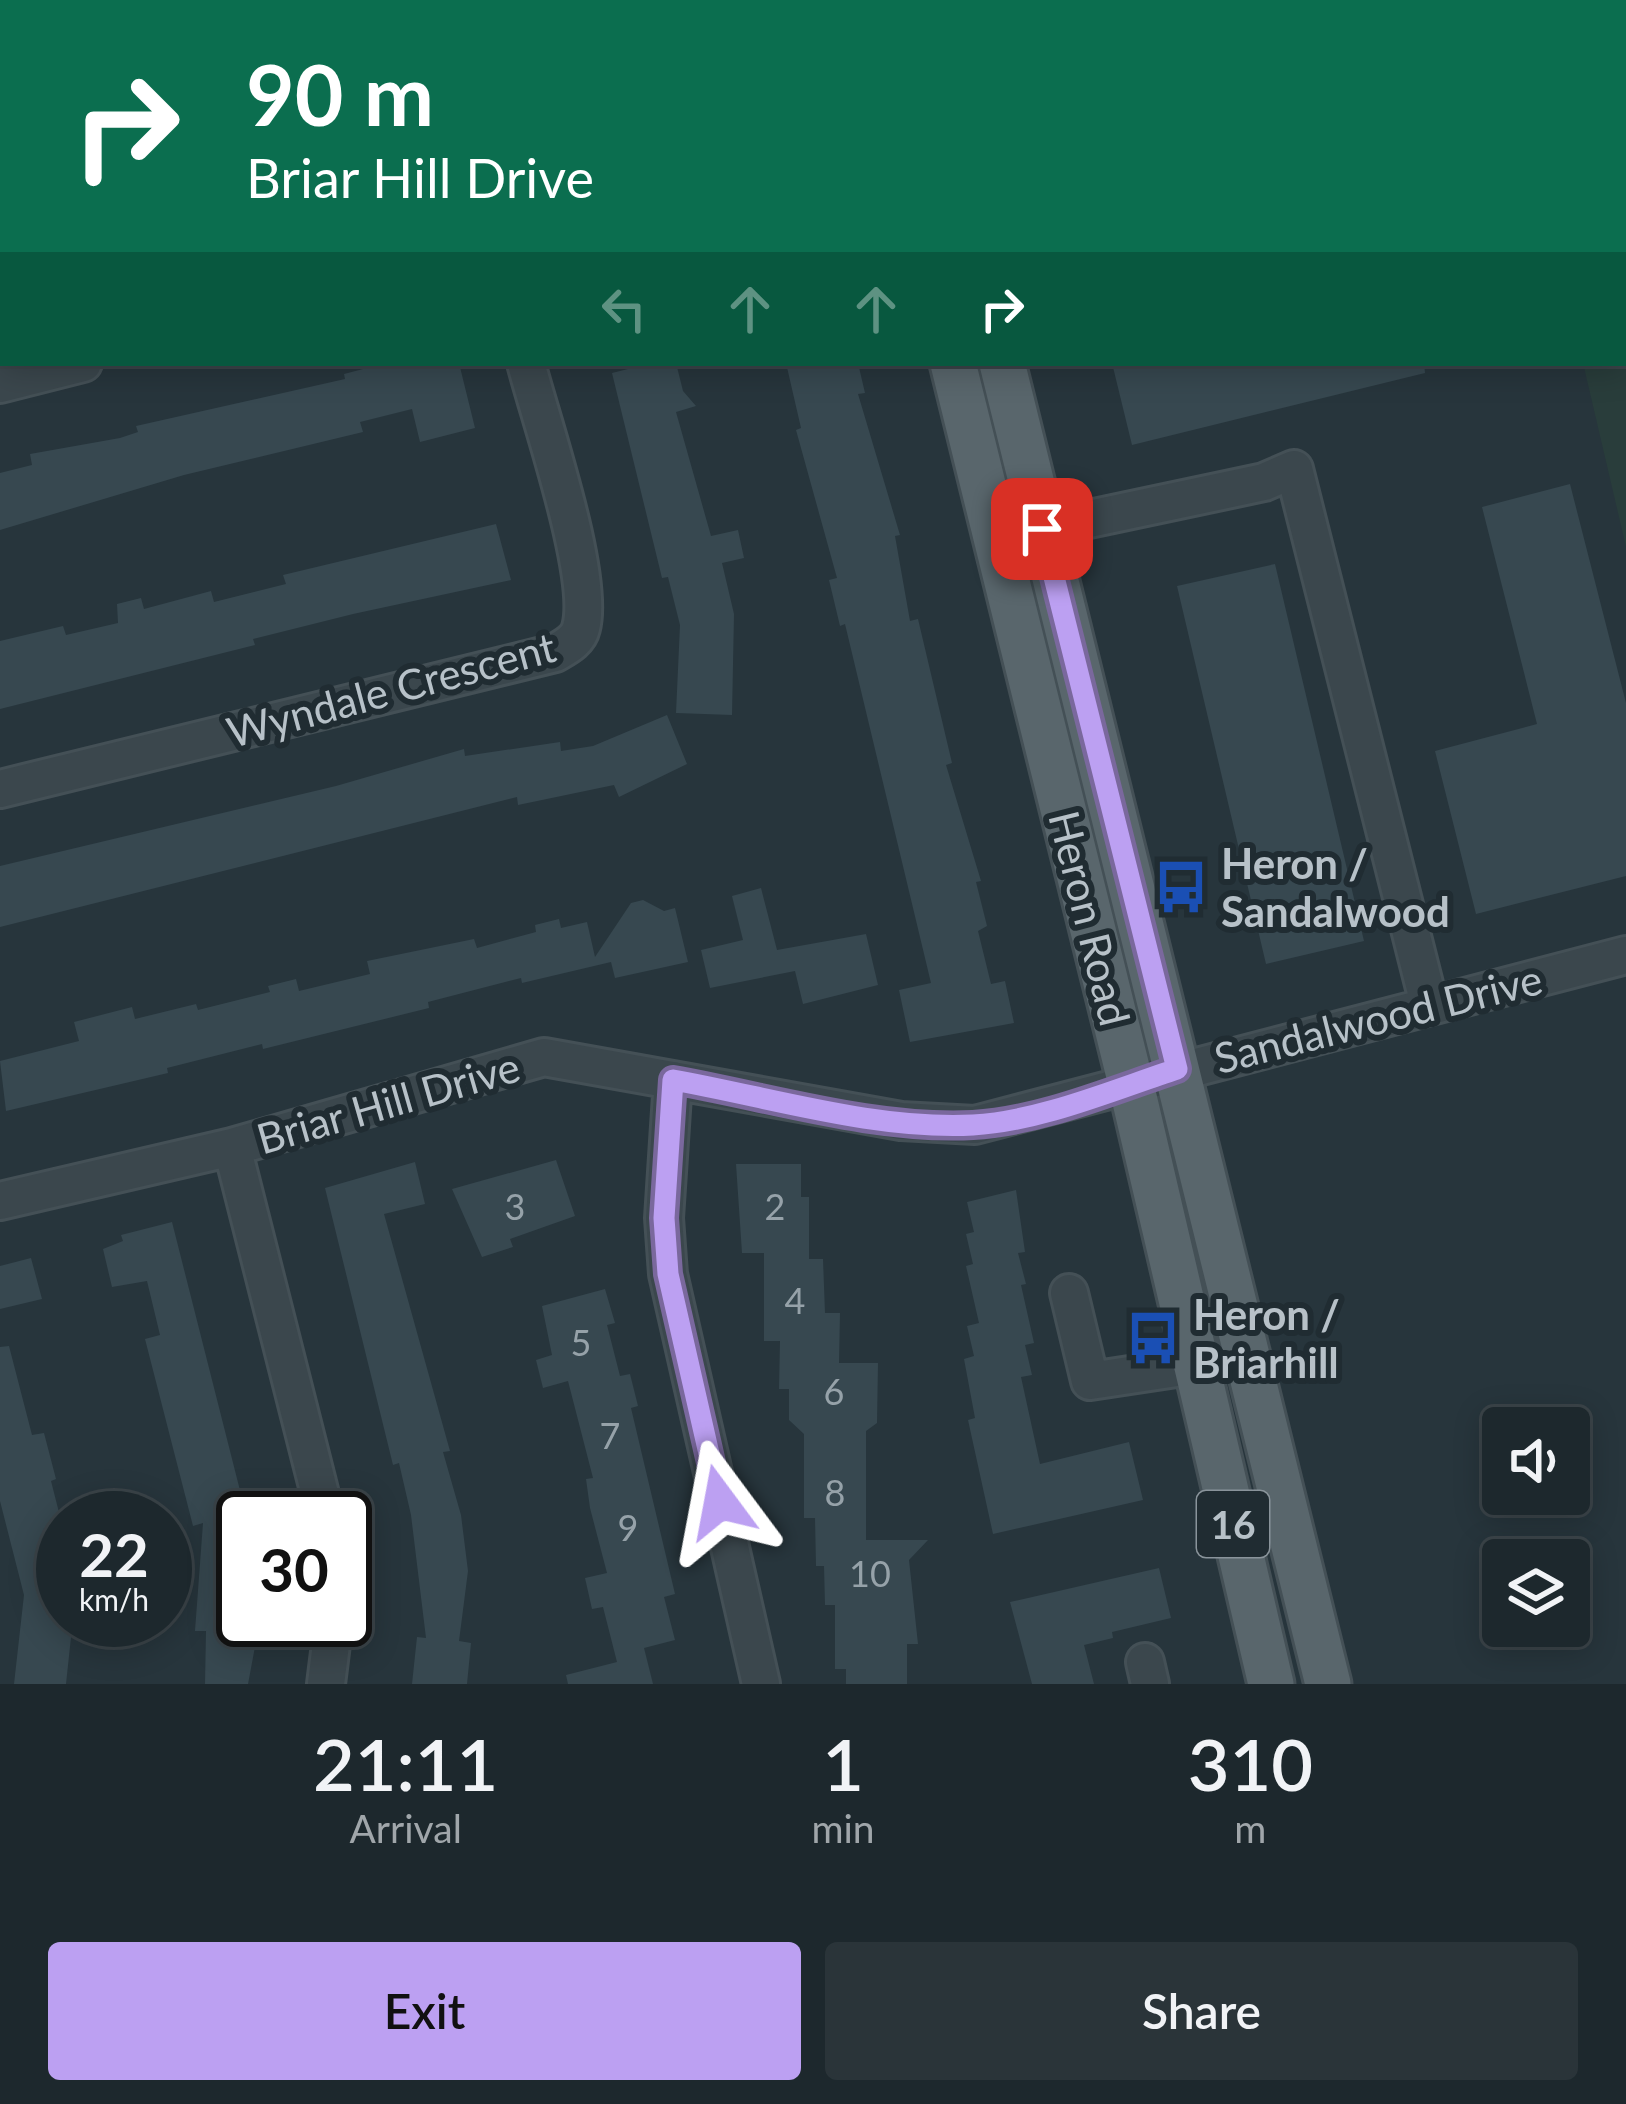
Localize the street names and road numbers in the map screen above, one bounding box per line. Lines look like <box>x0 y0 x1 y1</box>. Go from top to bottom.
street label: Wyndale Crescent <box>221 621 561 757</box>
street label: Heron Road <box>1039 806 1141 1030</box>
street label: Sandalwood Drive <box>1209 953 1547 1083</box>
street label: Briar Hill Drive <box>251 1041 525 1163</box>
road number: 16 <box>1197 1491 1269 1557</box>

